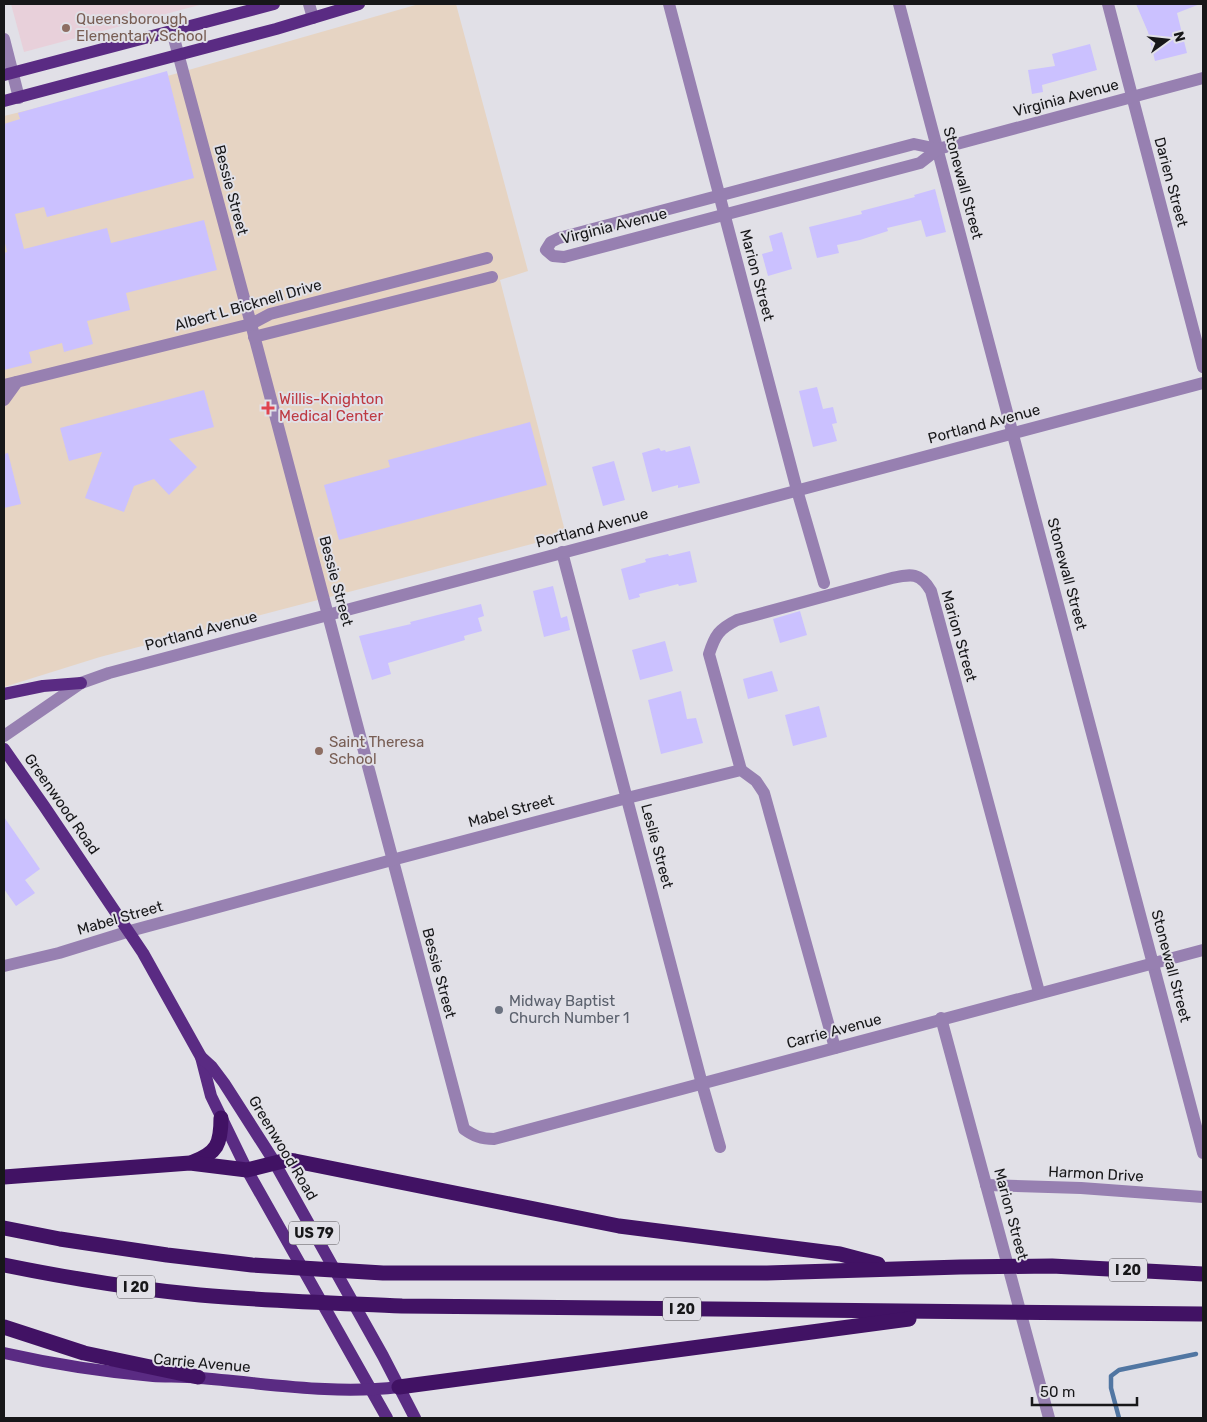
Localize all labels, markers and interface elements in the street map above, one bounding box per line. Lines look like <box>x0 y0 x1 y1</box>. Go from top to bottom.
place label: Queensborough Elementary School <box>76 10 207 45</box>
north arrow <box>1142 15 1192 65</box>
marker: Queensborough Elementary School <box>60 22 72 34</box>
text: N <box>1170 30 1189 44</box>
street label: Virginia Avenue <box>1011 75 1121 121</box>
street label: Stonewall Street <box>939 125 987 241</box>
street label: Darien Street <box>1150 135 1192 229</box>
street label: Bessie Street <box>210 143 252 237</box>
street label: Virginia Avenue <box>559 204 669 248</box>
street label: Marion Street <box>736 227 778 323</box>
street label: Albert L Bicknell Drive <box>172 275 324 335</box>
place label: Willis-Knighton Medical Center <box>279 390 384 425</box>
street label: Portland Avenue <box>926 400 1042 448</box>
marker: Willis-Knighton Medical Center <box>261 401 275 415</box>
street label: Portland Avenue <box>534 504 650 552</box>
street label: Stonewall Street <box>1043 516 1091 632</box>
street label: Bessie Street <box>315 534 357 628</box>
street label: Marion Street <box>937 588 981 684</box>
street label: Portland Avenue <box>143 607 259 655</box>
place label: Saint Theresa School <box>329 733 424 768</box>
marker: Saint Theresa School <box>313 745 325 757</box>
street label: Greenwood Road <box>21 750 103 858</box>
street label: Mabel Street <box>466 791 556 831</box>
street label: Leslie Street <box>637 802 677 890</box>
street label: Mabel Street <box>75 897 165 939</box>
street label: Stonewall Street <box>1147 908 1195 1024</box>
street label: Bessie Street <box>418 926 460 1020</box>
place label: Midway Baptist Church Number 1 <box>509 992 629 1027</box>
marker: Midway Baptist Church Number 1 <box>493 1004 505 1016</box>
street label: Carrie Avenue <box>785 1010 883 1052</box>
street label: Greenwood Road <box>245 1092 321 1204</box>
street label: Harmon Drive <box>1048 1163 1144 1185</box>
street label: Marion Street <box>990 1166 1032 1262</box>
road number: US 79 <box>289 1222 339 1244</box>
road number: I 20 <box>1109 1258 1147 1282</box>
road number: I 20 <box>117 1275 155 1298</box>
road number: I 20 <box>663 1298 701 1320</box>
street label: Carrie Avenue <box>153 1350 251 1376</box>
scale bar <box>1032 1374 1137 1406</box>
text: 50 m <box>1040 1383 1075 1401</box>

